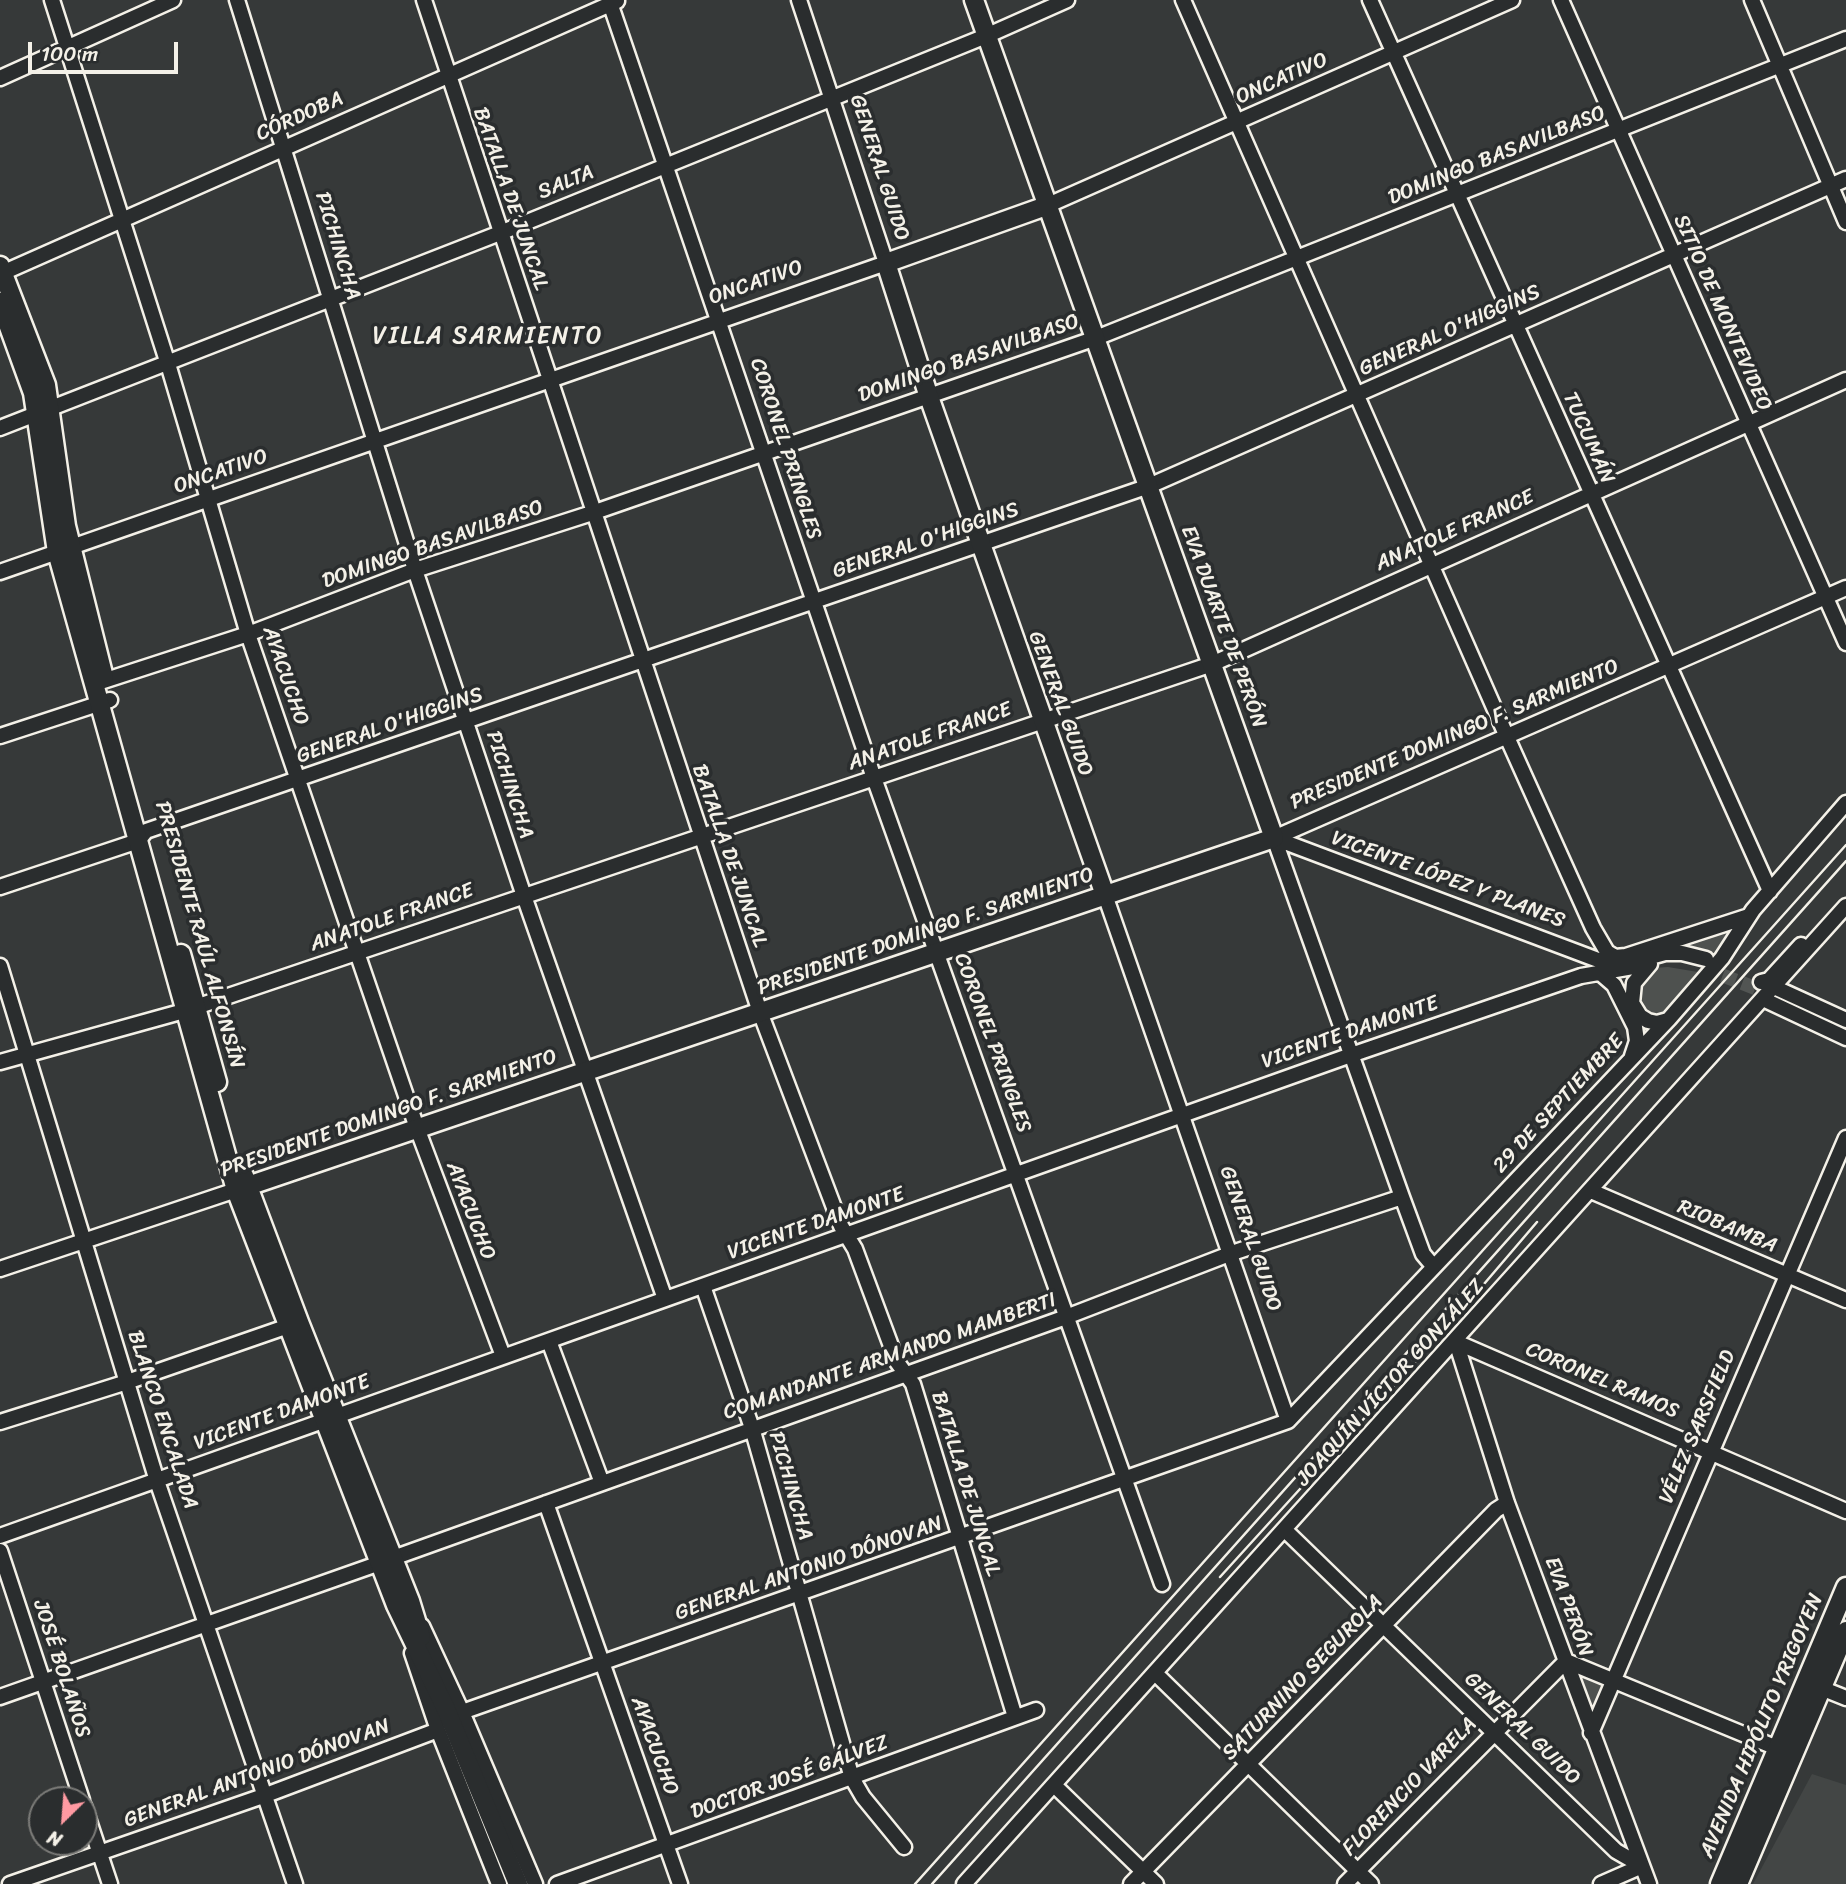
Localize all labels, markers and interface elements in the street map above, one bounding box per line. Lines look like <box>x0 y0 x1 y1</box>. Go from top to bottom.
scale bar <box>32 28 182 72</box>
text: 100 m <box>41 35 98 73</box>
street label: ONCATIVO <box>1232 48 1332 110</box>
street label: CÓRDOBA <box>253 87 347 147</box>
street label: GENERAL GUIDO <box>844 92 914 244</box>
street label: DOMINGO BASAVILBASO <box>1385 101 1609 211</box>
street label: BATALLA DE JUNCAL <box>467 104 553 294</box>
street label: SALTA <box>534 160 598 206</box>
street label: PICHINCHA <box>309 189 365 303</box>
street label: SITIO DE MONTEVIDEO <box>1667 211 1777 415</box>
street label: ONCATIVO <box>706 255 806 311</box>
street label: GENERAL O'HIGGINS <box>1355 280 1545 382</box>
street label: DOMINGO BASAVILBASO <box>855 309 1083 409</box>
district label: VILLA SARMIENTO <box>376 323 600 351</box>
street label: CORONEL PRINGLES <box>744 355 826 543</box>
street label: TUCUMÁN <box>1557 388 1619 488</box>
street label: ONCATIVO <box>171 444 271 500</box>
street label: ANATOLE FRANCE <box>1372 485 1538 577</box>
street label: DOMINGO BASAVILBASO <box>319 495 547 595</box>
street label: GENERAL O'HIGGINS <box>829 497 1023 585</box>
street label: EVA DUARTE DE PERÓN <box>1175 522 1271 732</box>
street label: AYACUCHO <box>256 623 314 729</box>
street label: GENERAL GUIDO <box>1022 628 1098 780</box>
street label: PRESIDENTE DOMINGO F. SARMIENTO <box>1287 654 1623 816</box>
street label: GENERAL O'HIGGINS <box>293 682 487 770</box>
street label: ANATOLE FRANCE <box>845 697 1015 777</box>
street label: PICHINCHA <box>480 728 538 842</box>
street label: BATALLA DE JUNCAL <box>686 761 772 951</box>
street label: PRESIDENTE RAÚL ALFONSÍN <box>149 799 249 1071</box>
street label: VICENTE LÓPEZ Y PLANES <box>1328 826 1568 934</box>
street label: PRESIDENTE DOMINGO F. SARMIENTO <box>754 862 1098 1002</box>
street label: ANATOLE FRANCE <box>307 878 477 958</box>
street label: CORONEL PRINGLES <box>948 950 1036 1136</box>
street label: VICENTE DAMONTE <box>1258 991 1442 1075</box>
street label: 29 DE SEPTIEMBRE <box>1488 1029 1630 1179</box>
street label: PRESIDENTE DOMINGO F. SARMIENTO <box>217 1044 561 1184</box>
street label: AYACUCHO <box>440 1158 500 1264</box>
street label: GENERAL GUIDO <box>1213 1163 1287 1315</box>
street label: VICENTE DAMONTE <box>724 1182 908 1266</box>
street label: RIOBAMBA <box>1673 1195 1781 1259</box>
street label: JOAQUÍN VÍCTOR GONZÁLEZ <box>1291 1274 1491 1492</box>
street label: COMANDANTE ARMANDO MAMBERTI <box>720 1288 1060 1426</box>
street label: BLANCO ENCALADA <box>121 1328 203 1512</box>
street label: CORONEL RAMOS <box>1522 1337 1682 1425</box>
street label: VÉLEZ SARSFIELD <box>1654 1346 1742 1508</box>
street label: VICENTE DAMONTE <box>191 1370 373 1456</box>
street label: BATALLA DE JUNCAL <box>925 1389 1005 1579</box>
street label: PICHINCHA <box>762 1429 818 1543</box>
street label: GENERAL ANTONIO DÓNOVAN <box>672 1511 946 1627</box>
street label: EVA PERÓN <box>1538 1554 1598 1660</box>
street label: SATURNINO SEGUROLA <box>1217 1590 1389 1766</box>
street label: AVENIDA HIPÓLITO YRIGOYEN <box>1695 1590 1829 1862</box>
street label: JOSÉ BOLAÑOS <box>27 1597 95 1741</box>
street label: GENERAL GUIDO <box>1459 1667 1585 1791</box>
street label: AYACUCHO <box>625 1693 683 1799</box>
street label: FLORENCIO VARELA <box>1337 1712 1483 1862</box>
street label: GENERAL ANTONIO DÓNOVAN <box>121 1714 393 1834</box>
street label: DOCTOR JOSÉ GÁLVEZ <box>688 1731 892 1825</box>
north arrow <box>28 1786 98 1856</box>
text: N <box>42 1821 68 1856</box>

